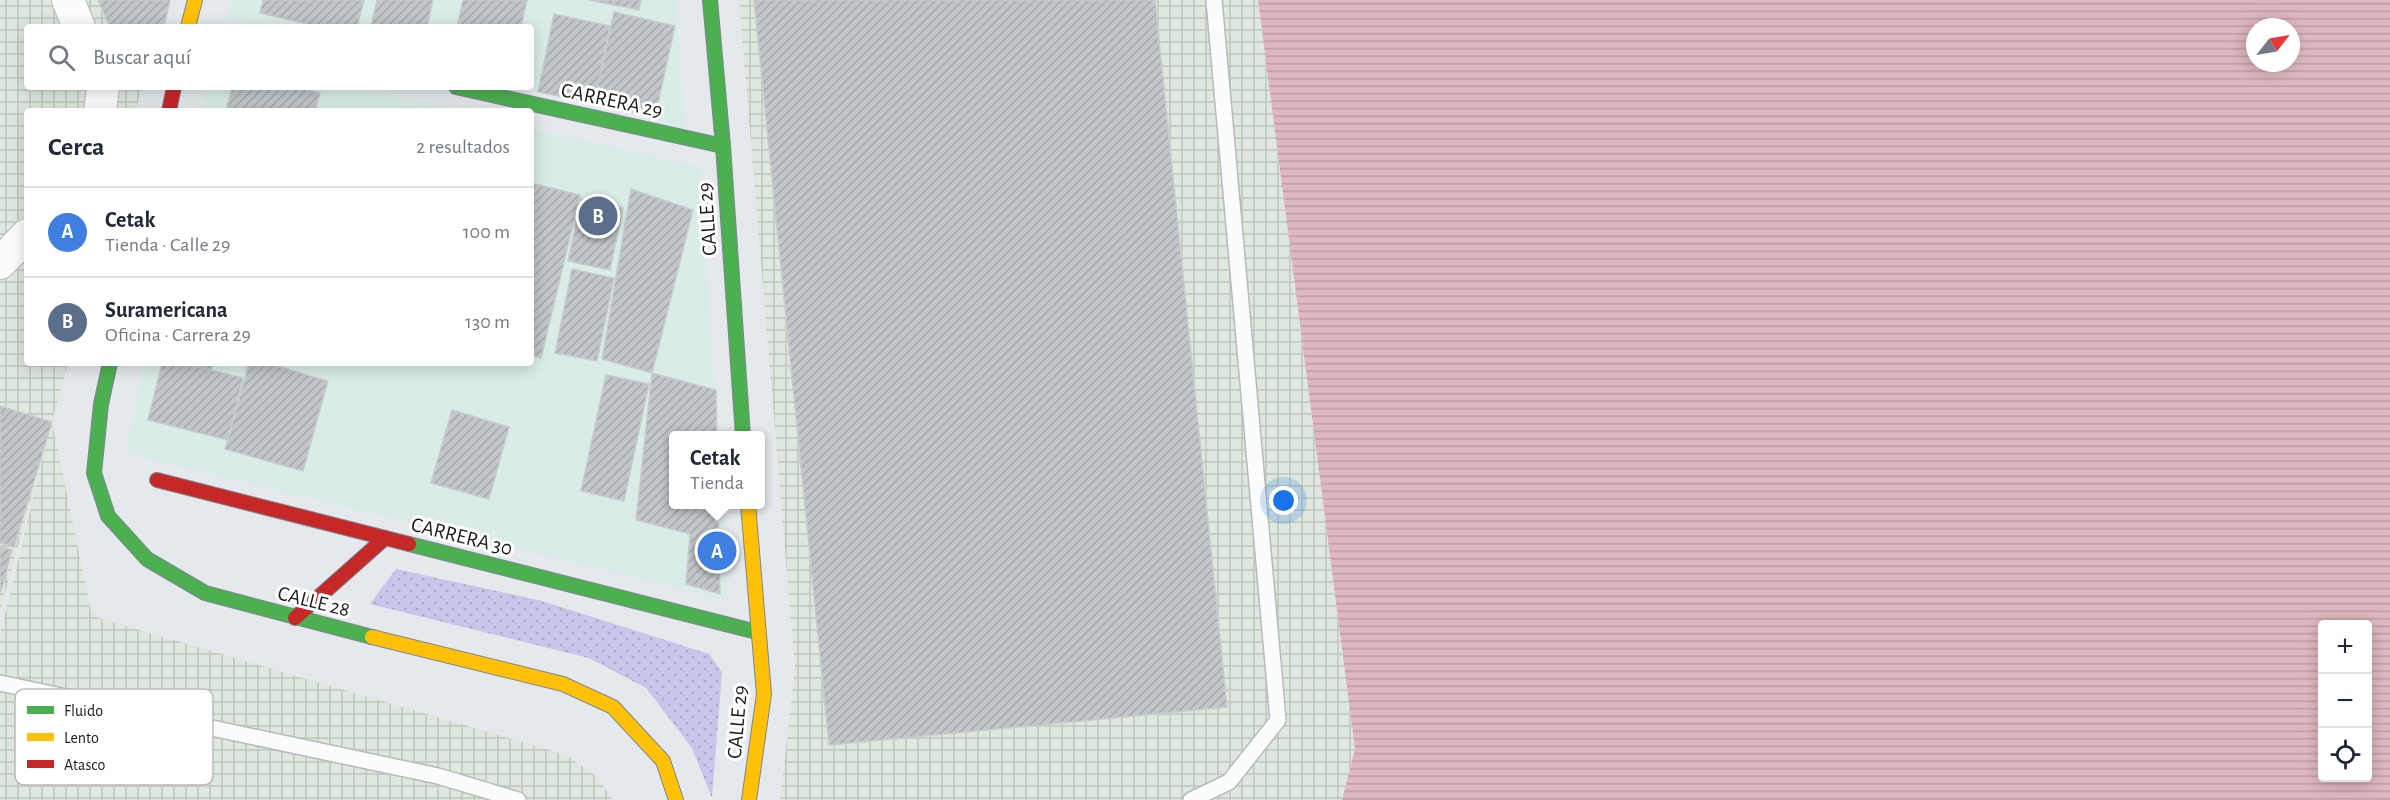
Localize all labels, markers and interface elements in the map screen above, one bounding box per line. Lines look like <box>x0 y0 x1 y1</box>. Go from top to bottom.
north arrow <box>2246 18 2300 72</box>
search box <box>24 24 534 90</box>
icon: search <box>45 41 78 74</box>
text: Buscar aquí <box>93 46 191 68</box>
street label: CARRERA 29 <box>559 79 665 121</box>
text: Cerca <box>48 134 105 160</box>
text: 2 resultados <box>416 137 510 157</box>
street label: CALLE 29 <box>694 182 721 256</box>
pin: B <box>578 194 618 238</box>
text: Cetak <box>105 209 155 231</box>
text: A <box>62 222 74 242</box>
text: 100 m <box>463 222 510 242</box>
text: Tienda · Calle 29 <box>105 235 231 255</box>
text: Suramericana <box>105 299 228 321</box>
text: B <box>62 312 73 332</box>
text: 130 m <box>465 312 510 332</box>
text: Oficina · Carrera 29 <box>105 325 251 345</box>
popup <box>669 431 765 509</box>
text: Cetak <box>690 447 740 469</box>
text: Tienda <box>690 473 744 493</box>
your location <box>1269 486 1298 515</box>
street label: CARRERA 30 <box>409 514 515 559</box>
pin: A <box>698 528 736 574</box>
street label: CALLE 28 <box>276 582 352 621</box>
map controls <box>2318 620 2372 782</box>
button: + <box>2318 620 2372 674</box>
button: − <box>2318 674 2372 728</box>
street label: CALLE 29 <box>724 684 751 760</box>
legend <box>15 689 213 785</box>
text: Fluido <box>64 703 103 719</box>
button: locate <box>2318 728 2372 782</box>
text: Lento <box>64 730 99 746</box>
text: Atasco <box>64 757 106 773</box>

